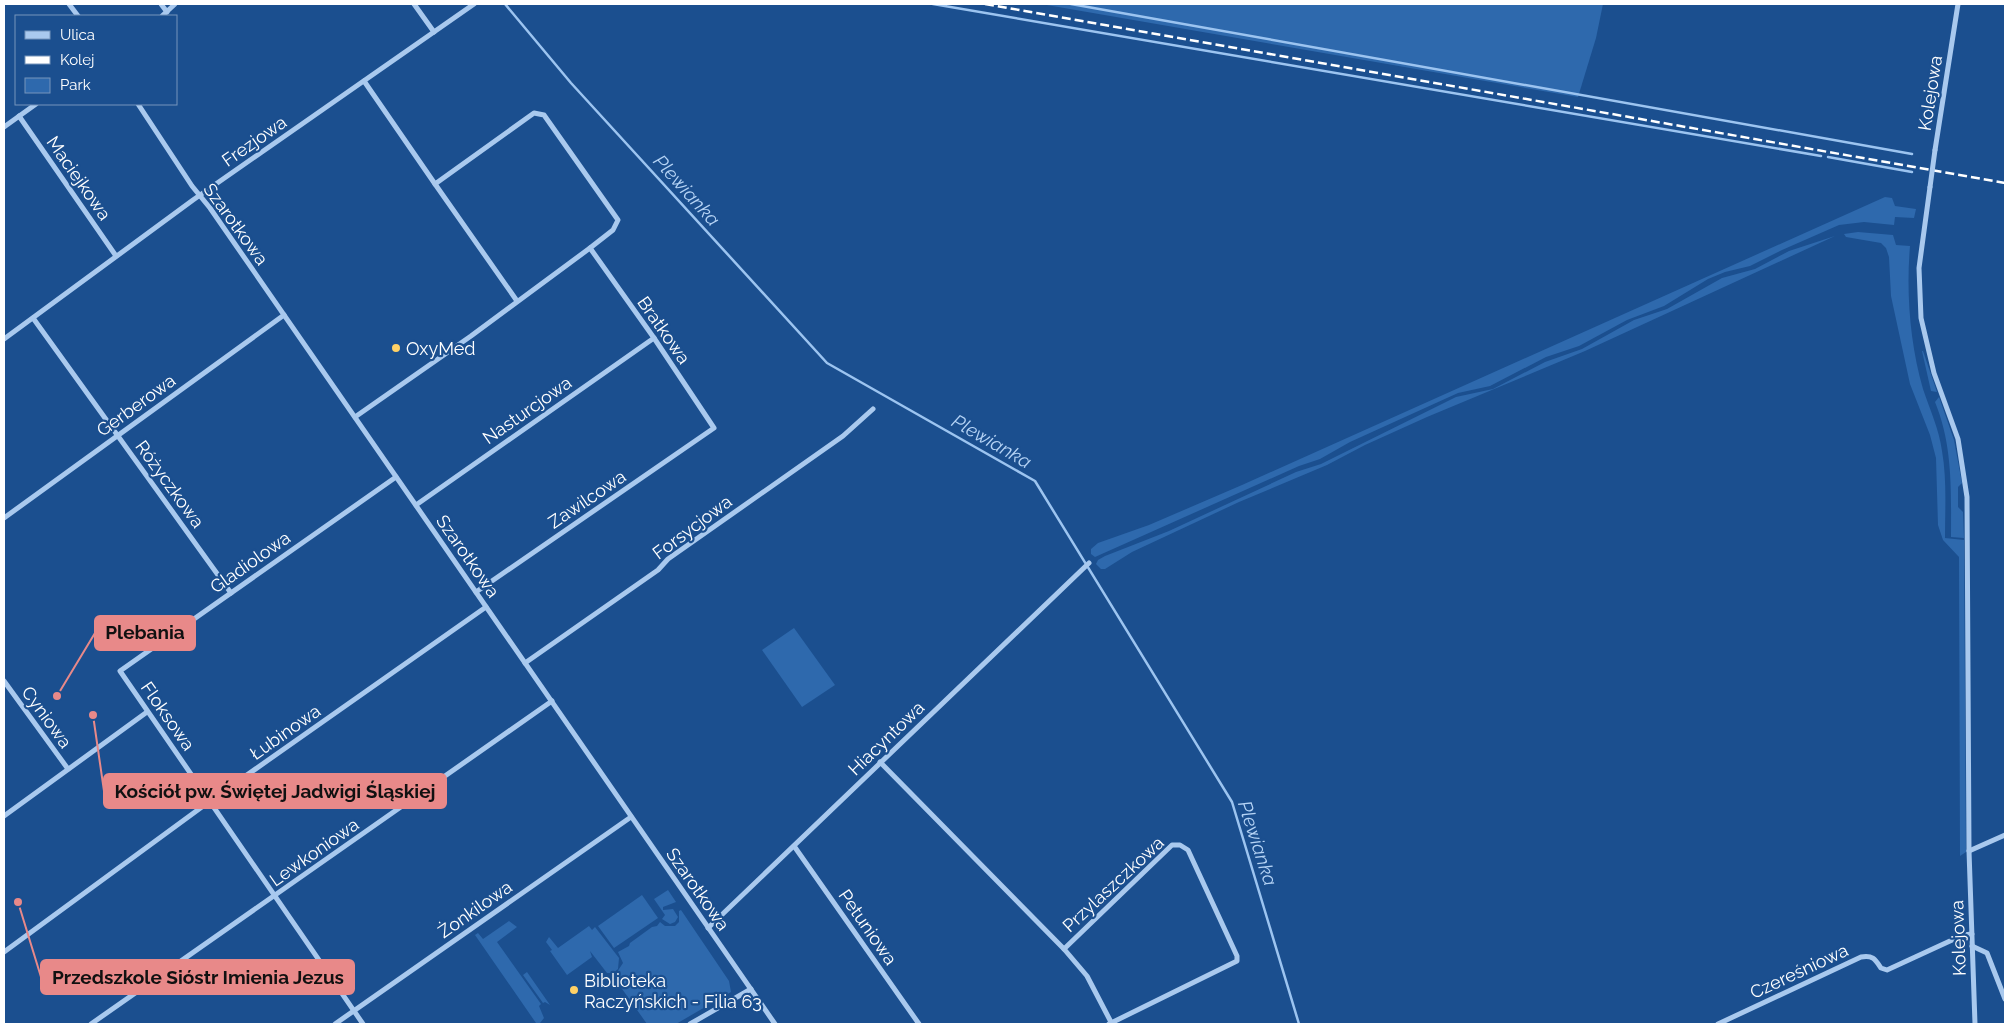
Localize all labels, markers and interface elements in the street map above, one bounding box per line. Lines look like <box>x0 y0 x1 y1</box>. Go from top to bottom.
legend <box>15 15 178 105</box>
text: Ulica <box>60 26 95 44</box>
text: Kolej <box>60 51 94 69</box>
street label: Kolejowa <box>1914 54 1946 132</box>
text: Park <box>60 76 91 94</box>
street label: Frezjowa <box>218 111 290 171</box>
street label: Maciejkowa <box>42 132 116 224</box>
water label: Plewianka <box>649 150 725 230</box>
street label: Szarotkowa <box>199 179 273 269</box>
street label: Bratkowa <box>633 292 695 368</box>
place label: OxyMed <box>406 338 476 359</box>
marker: OxyMed <box>390 342 402 354</box>
street label: Gerberowa <box>93 369 179 441</box>
street label: Nasturcjowa <box>479 372 575 448</box>
water label: Plewianka <box>948 409 1036 473</box>
street label: Różyczkowa <box>131 436 209 532</box>
street label: Zawilcowa <box>544 465 630 533</box>
street label: Forsycjowa <box>648 490 736 564</box>
street label: Szarotkowa <box>432 511 504 601</box>
street label: Gladiolowa <box>206 527 294 597</box>
callout: Plebania <box>95 616 195 650</box>
text: Plebania <box>105 621 185 643</box>
street label: Floksowa <box>137 678 199 754</box>
street label: Cyniowa <box>18 682 76 752</box>
street label: Hiacyntowa <box>844 697 928 779</box>
street label: Łubinowa <box>246 700 324 764</box>
callout: Kościół pw. Świętej Jadwigi Śląskiej <box>104 774 446 808</box>
text: Kościół pw. Świętej Jadwigi Śląskiej <box>114 780 436 802</box>
water label: Plewianka <box>1234 798 1282 888</box>
street label: Lewkoniowa <box>265 814 363 890</box>
street label: Przylaszczkowa <box>1058 832 1168 936</box>
street label: Szarotkowa <box>662 844 734 934</box>
street label: Żonkilowa <box>434 876 516 942</box>
street label: Petuniowa <box>834 885 902 969</box>
street label: Kolejowa <box>1946 900 1970 976</box>
street label: Czereśniowa <box>1747 939 1851 1003</box>
callout: Przedszkole Sióstr Imienia Jezus <box>41 960 354 994</box>
text: Przedszkole Sióstr Imienia Jezus <box>52 966 344 988</box>
place label: Biblioteka Raczyńskich - Filia 63 <box>584 970 762 1012</box>
marker: Biblioteka Raczyńskich - Filia 63 <box>568 984 580 996</box>

